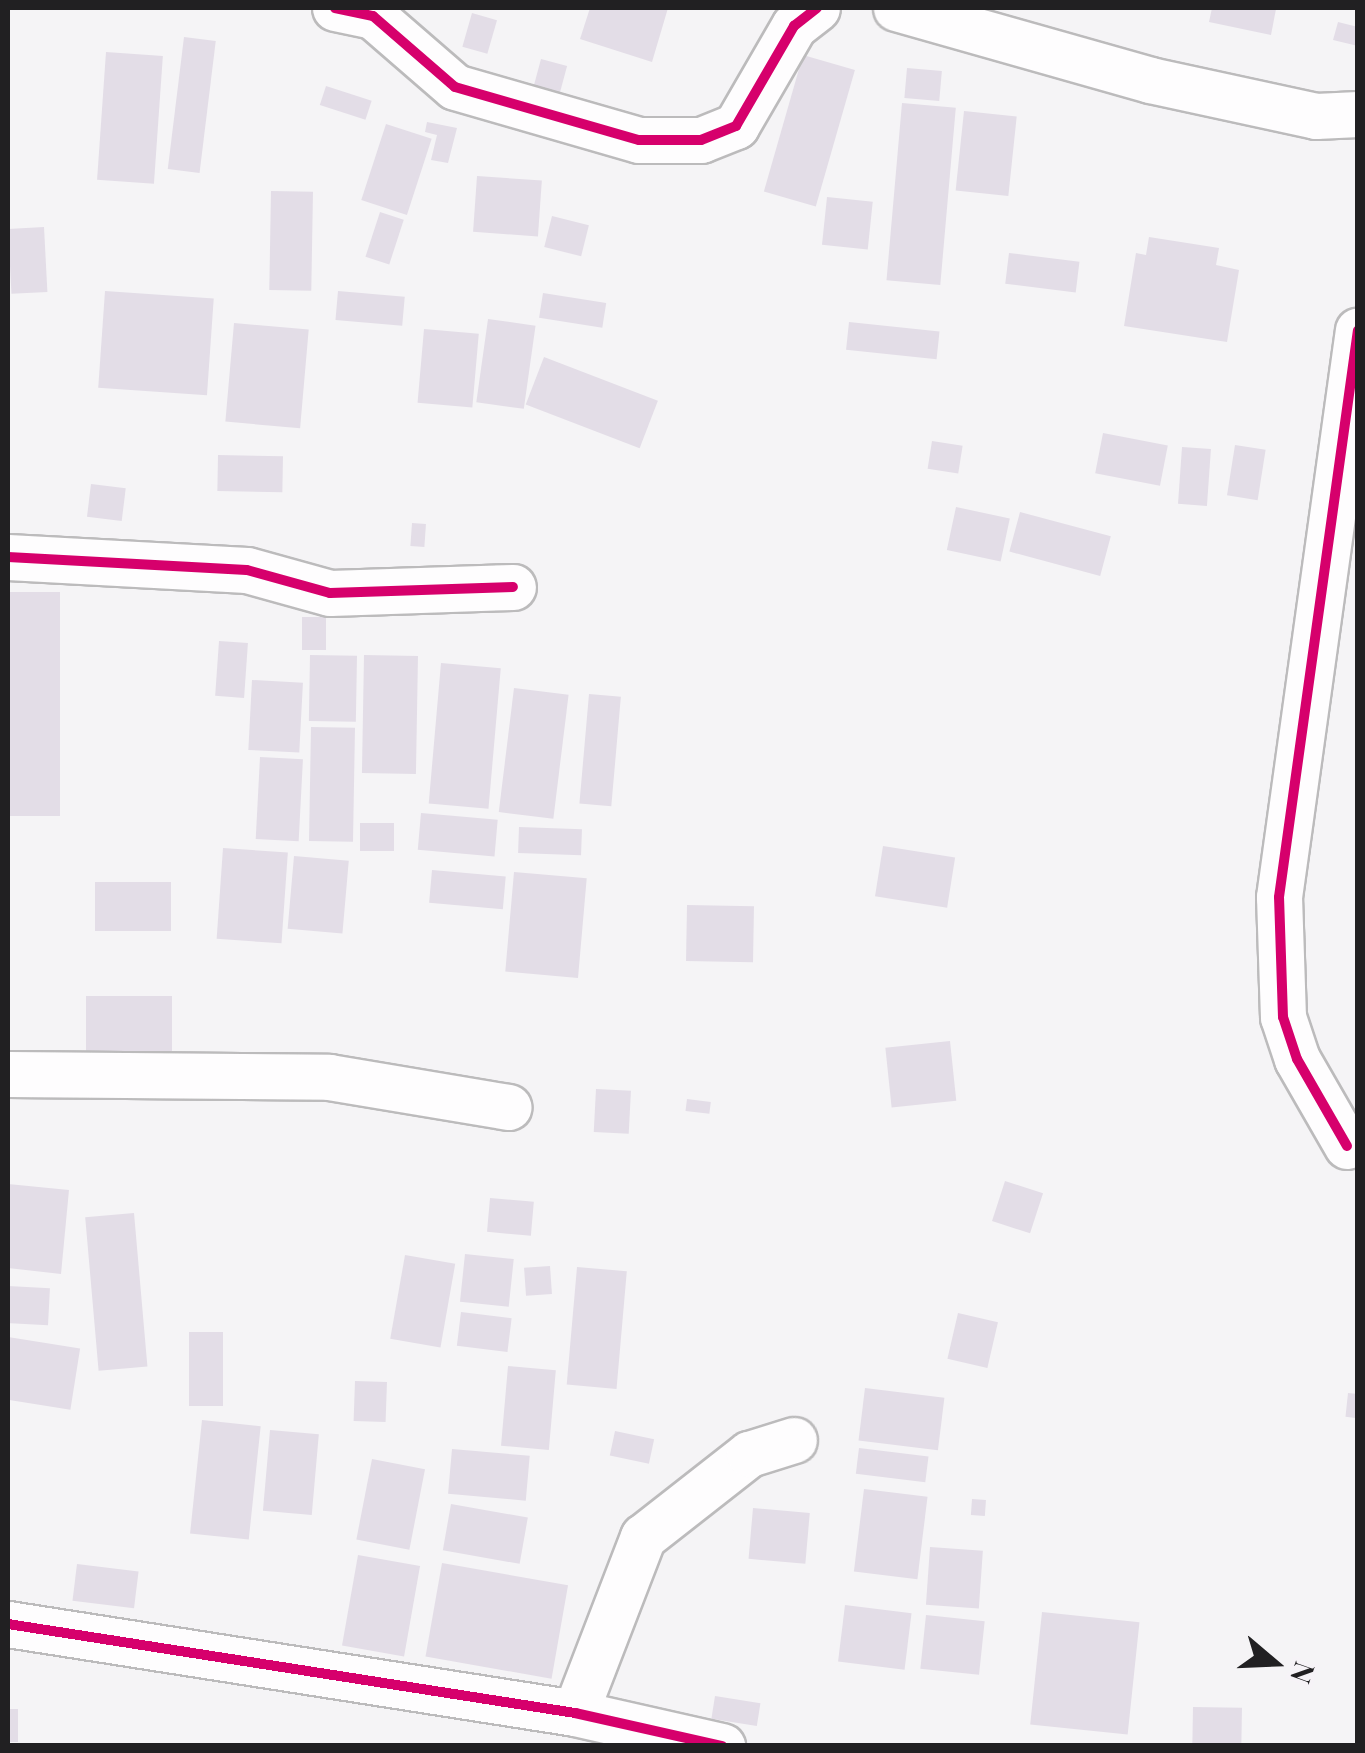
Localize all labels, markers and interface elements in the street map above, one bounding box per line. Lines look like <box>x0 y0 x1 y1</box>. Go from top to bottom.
north arrow <box>1225 1613 1325 1713</box>
text: N <box>1283 1657 1325 1689</box>

